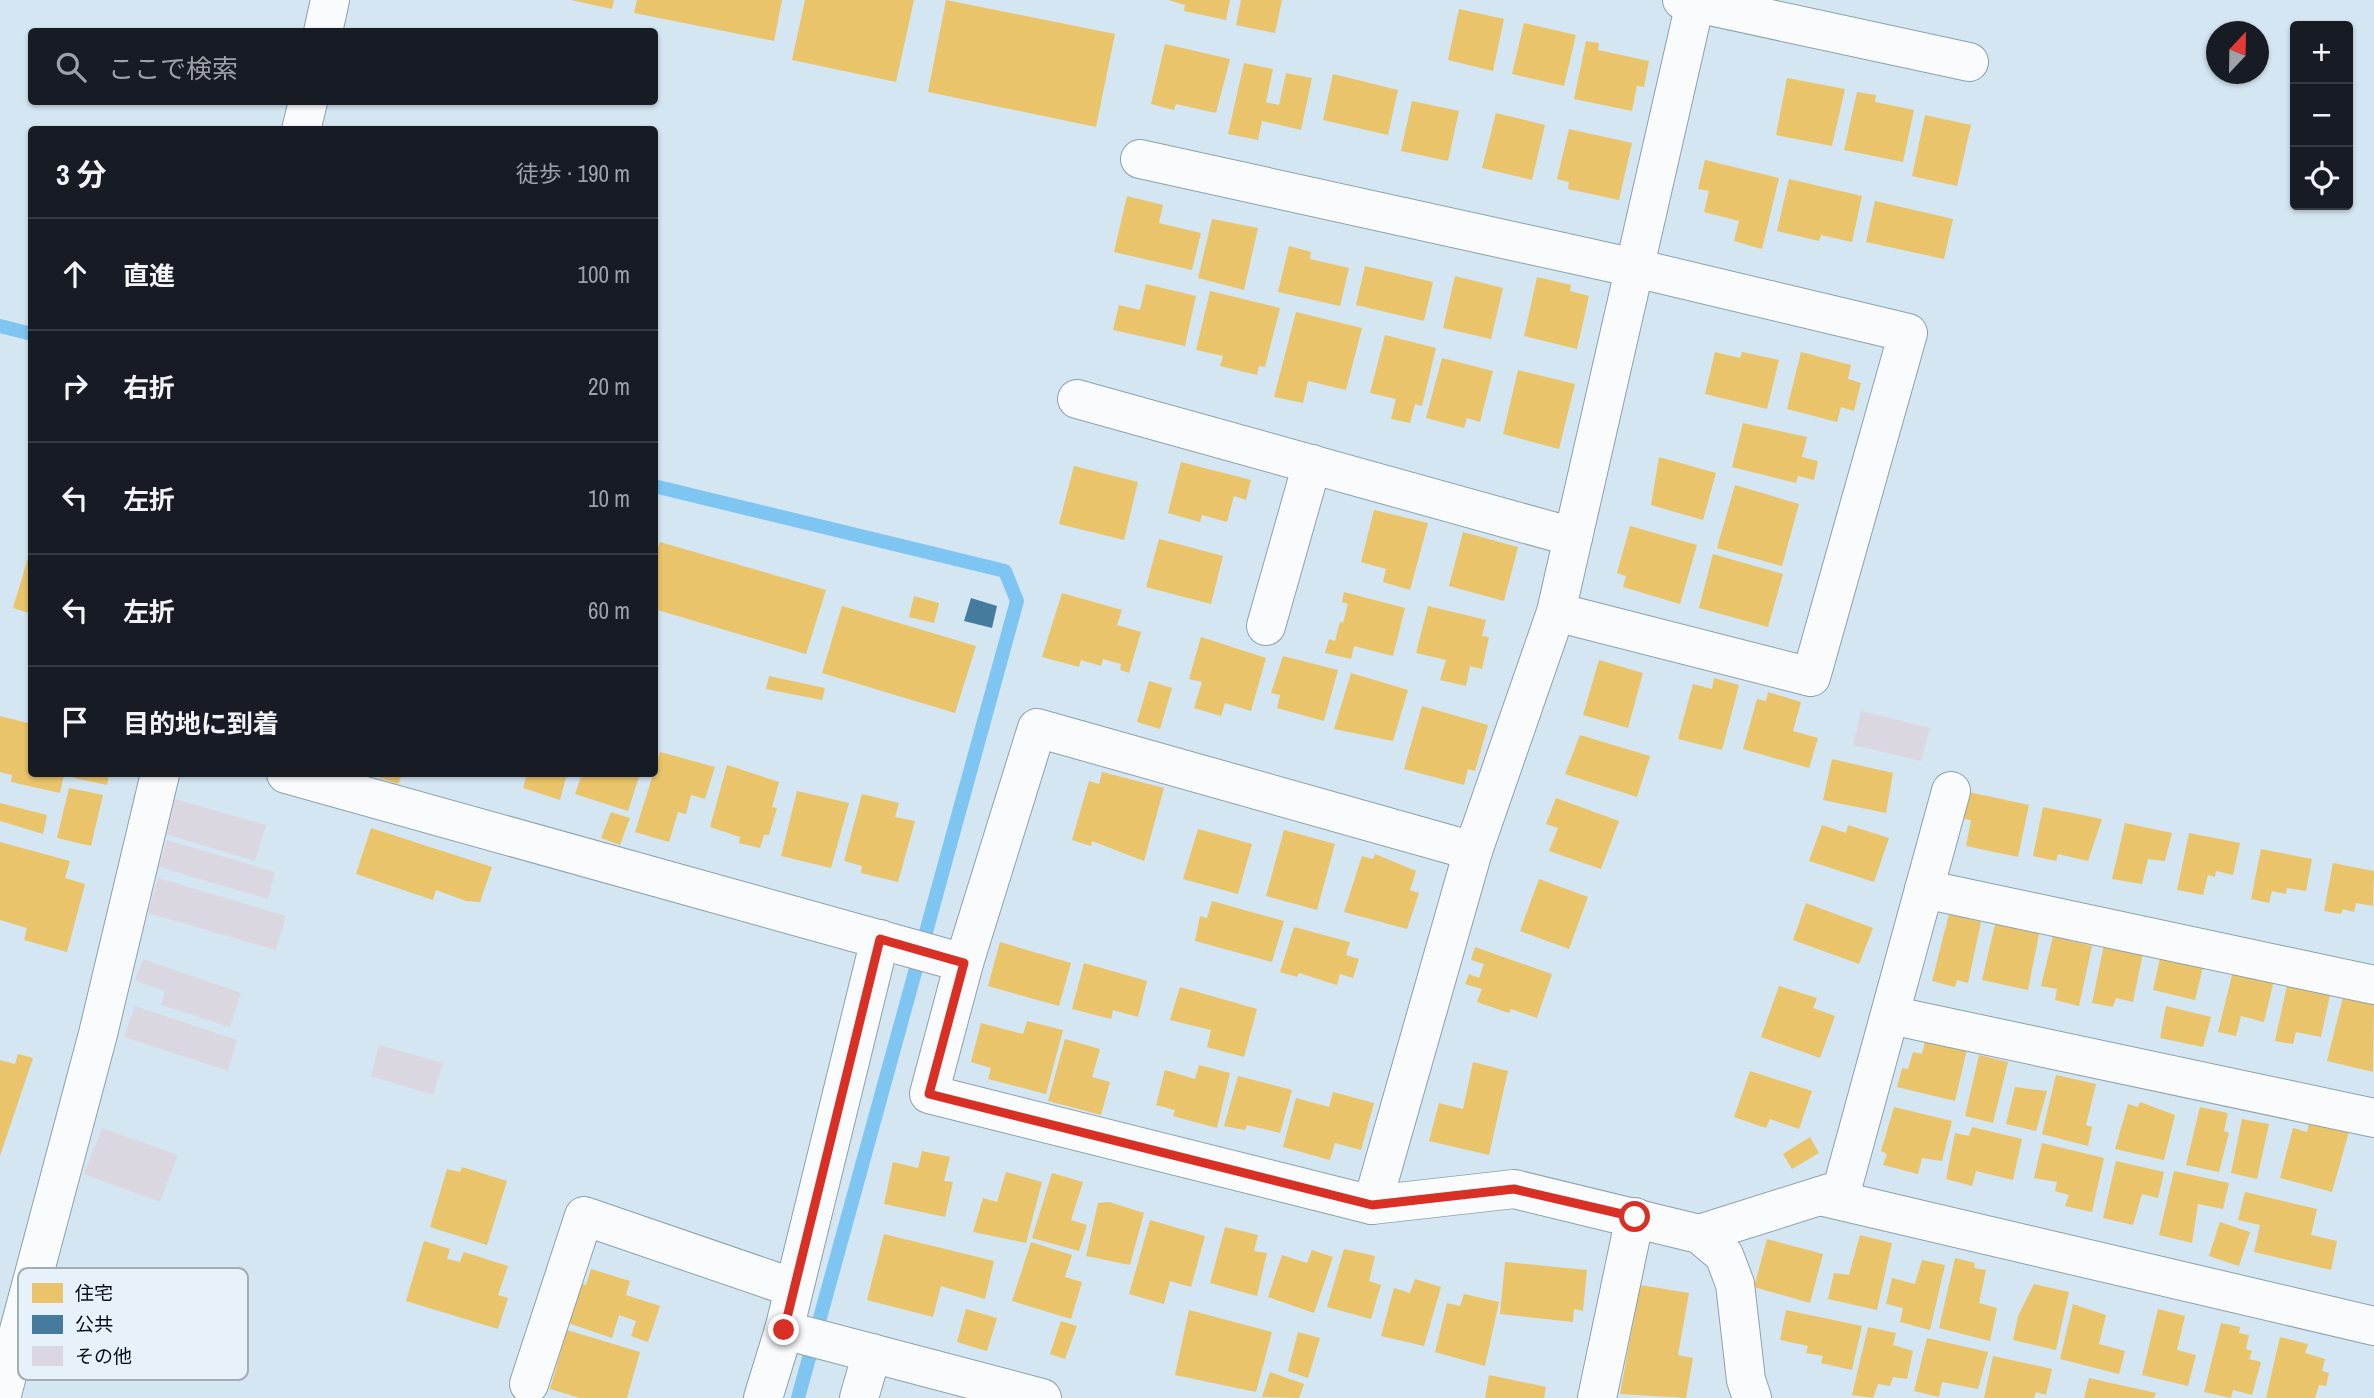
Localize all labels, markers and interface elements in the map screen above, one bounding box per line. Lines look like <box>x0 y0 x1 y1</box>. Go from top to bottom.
north arrow <box>2206 21 2269 84</box>
map controls <box>2290 21 2353 210</box>
button: + <box>2290 21 2353 84</box>
search box <box>28 28 658 105</box>
icon: search <box>52 48 90 86</box>
text: ここで検索 <box>108 51 238 86</box>
button: − <box>2290 84 2353 147</box>
button: locate <box>2290 147 2353 210</box>
text: 3 分 <box>56 154 107 194</box>
text: 徒歩 · 190 m <box>516 158 630 189</box>
icon: ahead <box>56 255 94 293</box>
text: 直進 <box>123 258 175 293</box>
text: 100 m <box>578 259 630 290</box>
icon: right <box>56 367 94 405</box>
text: 右折 <box>123 370 175 405</box>
text: 20 m <box>588 371 630 402</box>
icon: left <box>56 479 94 517</box>
text: 左折 <box>123 482 175 517</box>
text: 10 m <box>588 483 630 514</box>
icon: left <box>56 591 94 629</box>
text: 左折 <box>123 594 175 629</box>
text: 60 m <box>588 595 630 626</box>
icon: arrive <box>56 703 94 741</box>
text: 目的地に到着 <box>123 706 279 741</box>
route start <box>1619 1201 1650 1232</box>
legend <box>18 1268 248 1380</box>
text: 住宅 <box>75 1280 113 1306</box>
text: 公共 <box>75 1311 113 1337</box>
route end <box>768 1314 799 1345</box>
text: その他 <box>75 1343 132 1369</box>

